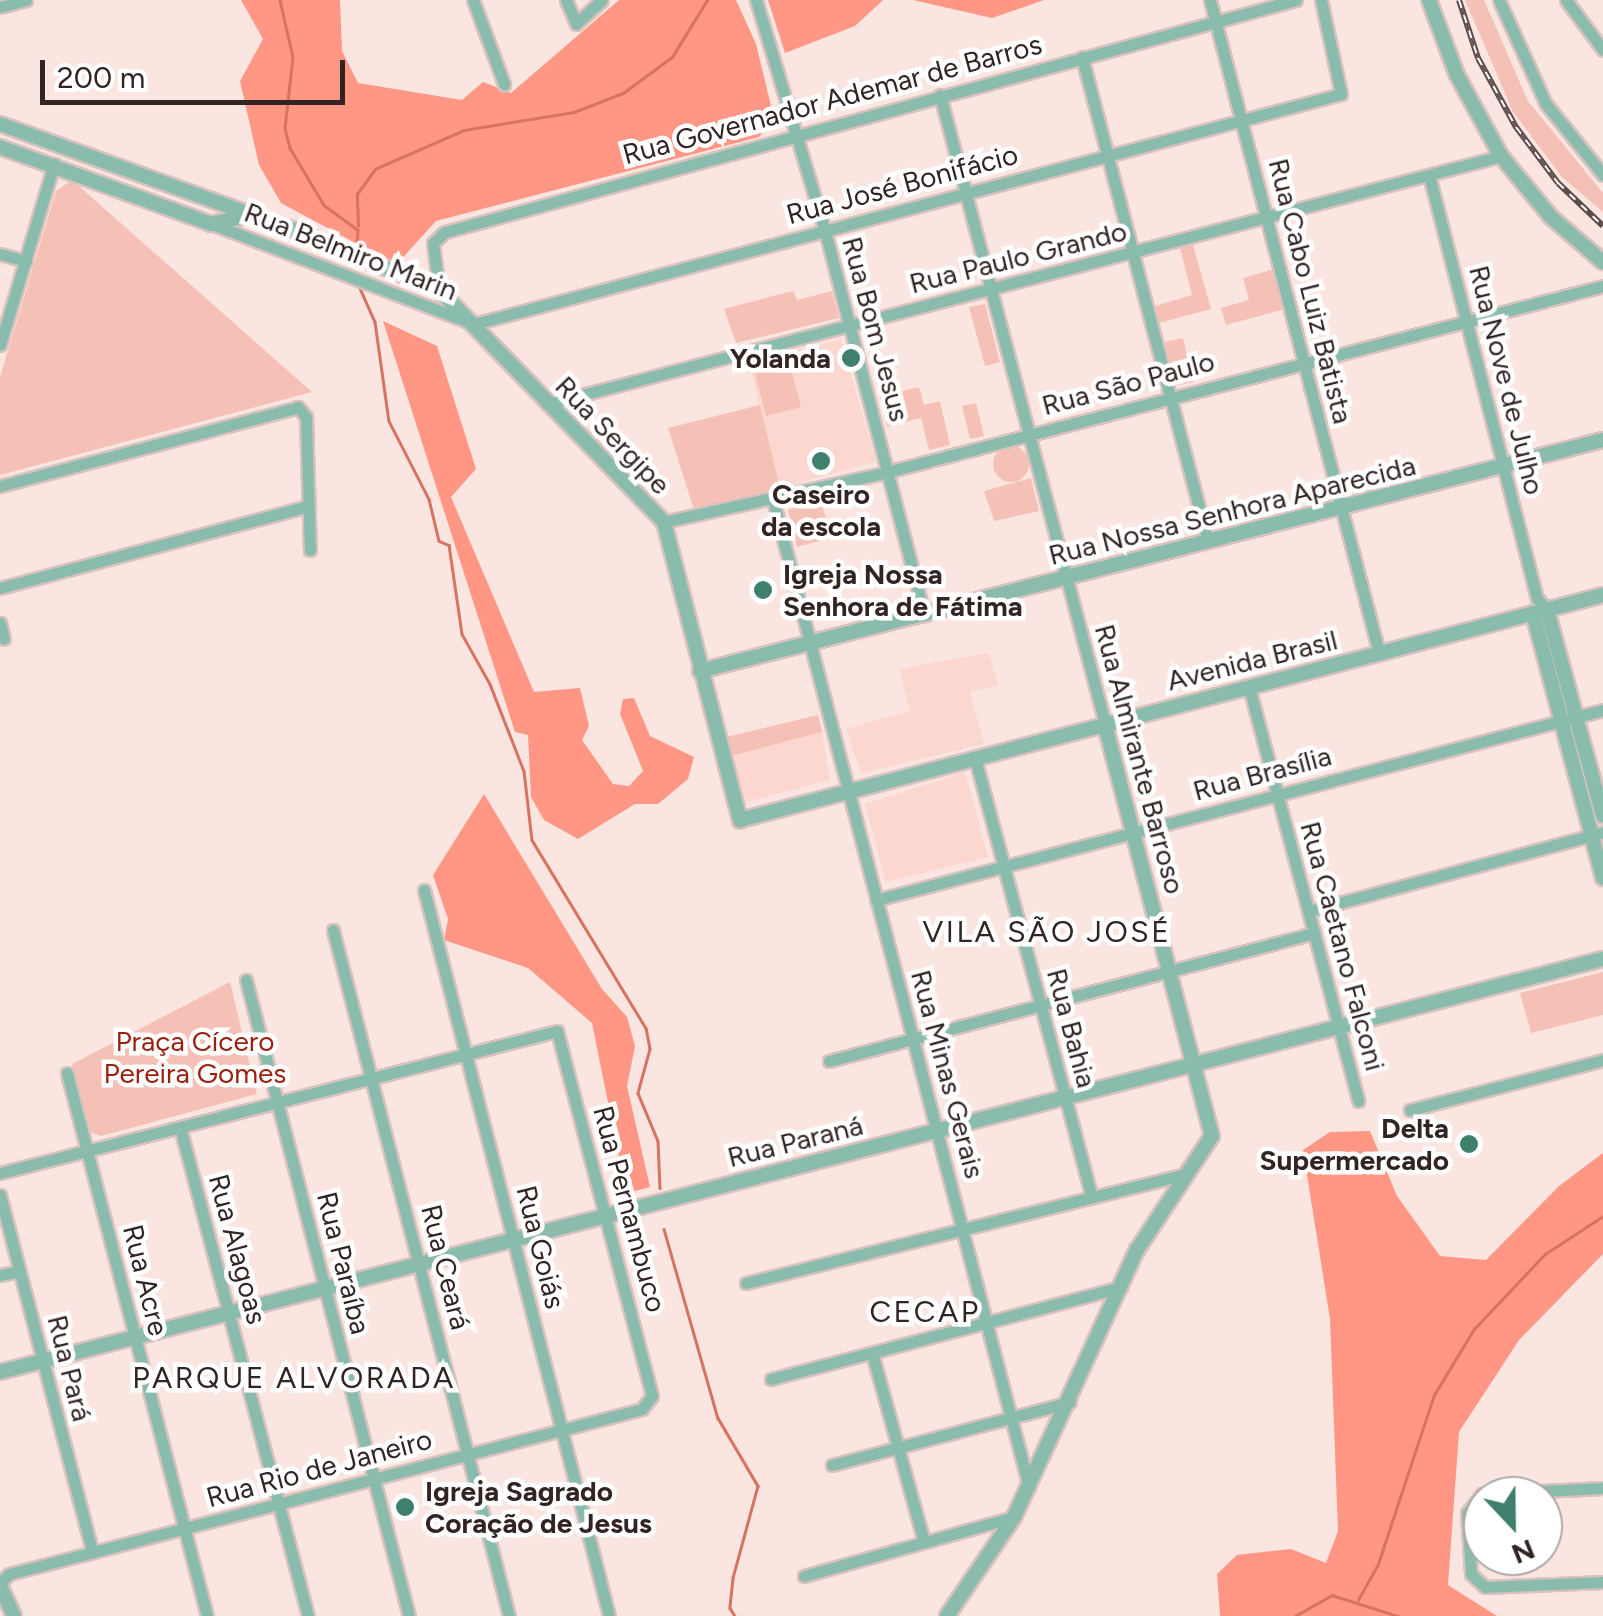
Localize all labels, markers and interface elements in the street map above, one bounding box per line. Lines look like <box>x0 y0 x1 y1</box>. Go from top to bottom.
street label: Rua Governador Ademar de Barros <box>619 27 1045 171</box>
scale bar <box>45 40 350 102</box>
text: 200 m <box>57 59 145 96</box>
street label: Rua José Bonifácio <box>783 137 1021 231</box>
street label: Rua Cabo Luiz Batista <box>1262 155 1360 427</box>
street label: Rua Belmiro Marin <box>240 195 462 307</box>
street label: Rua Paulo Grando <box>906 214 1130 300</box>
street label: Rua Bom Jesus <box>835 233 917 425</box>
street label: Rua Nove de Julho <box>1462 262 1552 498</box>
place label: Yolanda <box>730 341 831 375</box>
street label: Rua São Paulo <box>1038 344 1218 422</box>
marker: Yolanda <box>840 347 862 369</box>
street label: Rua Sergipe <box>548 369 678 501</box>
street label: Rua Nossa Senhora Aparecida <box>1045 448 1419 572</box>
marker: Caseiro da escola <box>810 450 832 472</box>
place label: Caseiro da escola <box>761 477 881 543</box>
place label: Igreja Nossa Senhora de Fátima <box>783 557 1023 623</box>
marker: Igreja Nossa Senhora de Fátima <box>752 579 774 601</box>
street label: Rua Almirante Barroso <box>1088 621 1192 897</box>
street label: Avenida Brasil <box>1163 623 1341 697</box>
street label: Rua Brasília <box>1189 738 1335 808</box>
street label: Rua Caetano Falconi <box>1294 818 1392 1074</box>
district label: VILA SÃO JOSÉ <box>922 914 1172 950</box>
street label: Rua Bahia <box>1040 965 1104 1091</box>
street label: Rua Minas Gerais <box>904 966 992 1182</box>
park label: Praça Cícero Pereira Gomes <box>104 1024 286 1090</box>
street label: Rua Pernambuco <box>586 1102 674 1316</box>
street label: Rua Paraná <box>724 1108 866 1174</box>
place label: Delta Supermercado <box>1259 1111 1449 1177</box>
marker: Delta Supermercado <box>1458 1133 1480 1155</box>
street label: Rua Alagoas <box>202 1170 274 1328</box>
street label: Rua Goiás <box>509 1182 573 1312</box>
street label: Rua Paraíba <box>310 1188 378 1338</box>
street label: Rua Ceará <box>414 1201 478 1333</box>
street label: Rua Acre <box>116 1221 176 1339</box>
district label: CECAP <box>869 1294 981 1330</box>
street label: Rua Pará <box>41 1311 99 1425</box>
district label: PARQUE ALVORADA <box>132 1360 456 1396</box>
street label: Rua Rio de Janeiro <box>203 1422 435 1514</box>
place label: Igreja Sagrado Coração de Jesus <box>425 1474 652 1540</box>
north arrow <box>1463 1476 1563 1576</box>
marker: Igreja Sagrado Coração de Jesus <box>394 1496 416 1518</box>
text: N <box>1507 1532 1540 1572</box>

